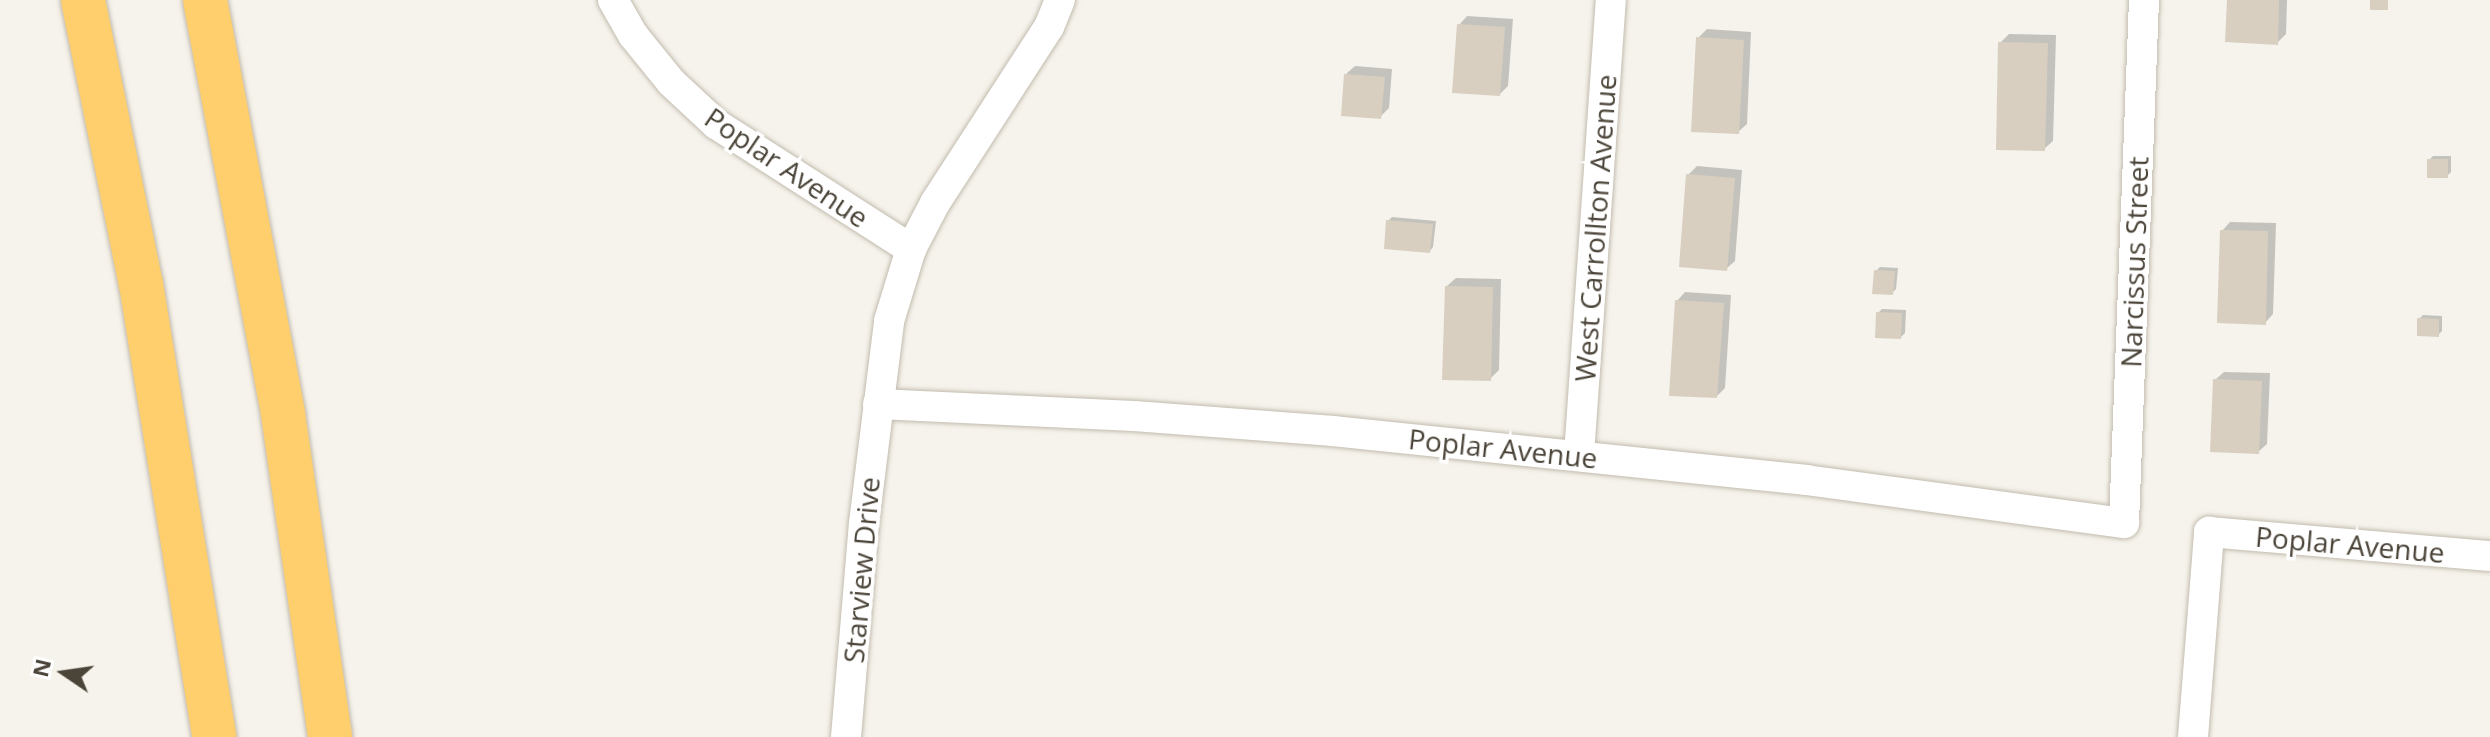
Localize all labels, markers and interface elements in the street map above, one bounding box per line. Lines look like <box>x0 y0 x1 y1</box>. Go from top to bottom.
street label: West Carrollton Avenue <box>1567 73 1623 383</box>
street label: Poplar Avenue <box>699 100 875 234</box>
street label: Narcissus Street <box>2114 156 2154 368</box>
street label: Poplar Avenue <box>1407 421 1599 475</box>
street label: Starview Drive <box>836 476 886 664</box>
street label: Poplar Avenue <box>2254 519 2446 569</box>
north arrow <box>24 633 104 713</box>
text: N <box>24 656 57 680</box>

